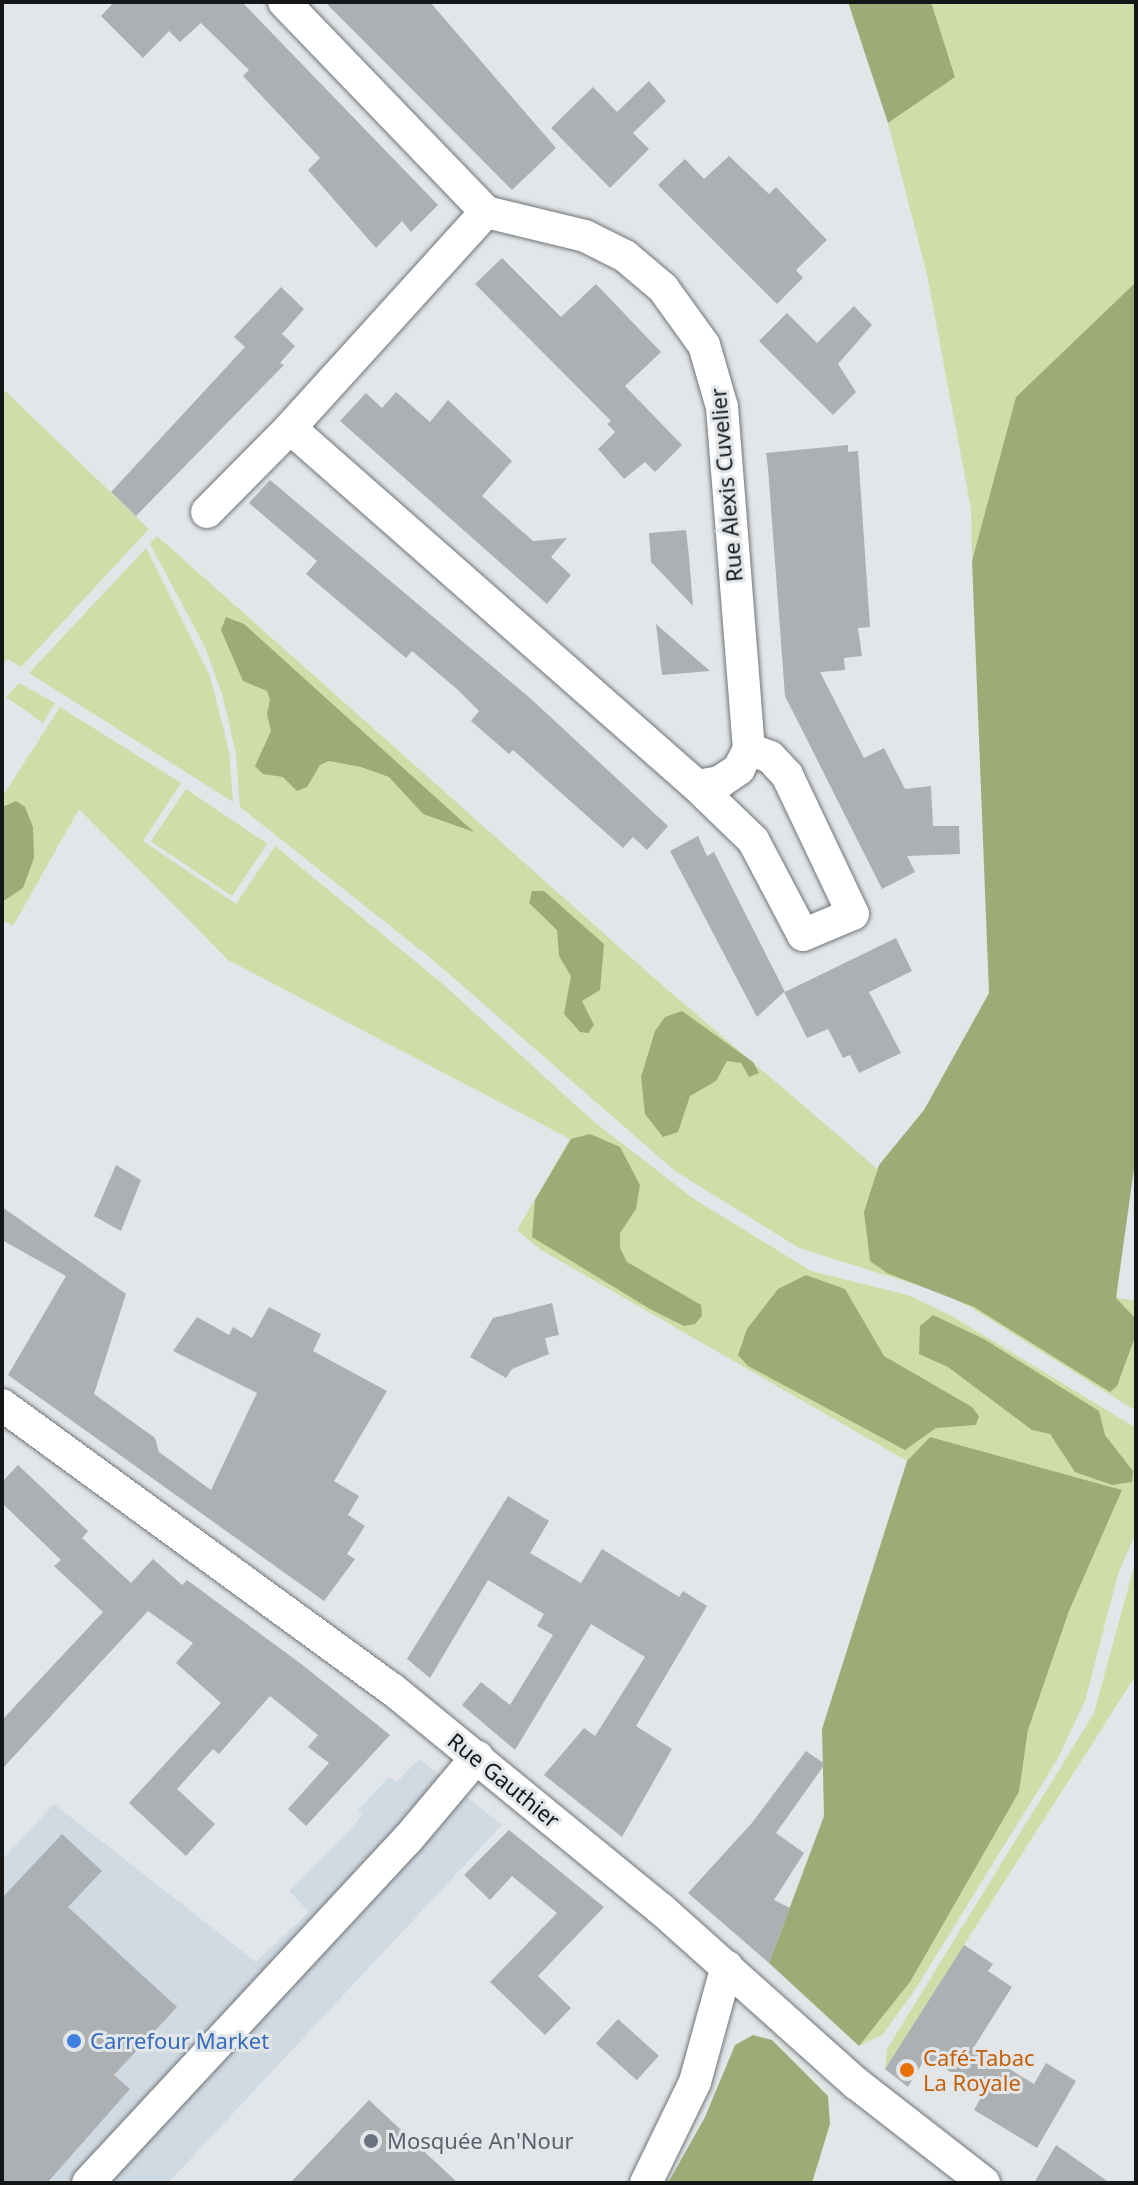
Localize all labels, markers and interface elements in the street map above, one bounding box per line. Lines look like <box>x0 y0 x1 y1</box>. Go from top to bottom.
street label: Rue Alexis Cuvelier <box>704 387 748 583</box>
street label: Rue Gauthier <box>443 1727 565 1833</box>
place label: Carrefour Market <box>90 2028 269 2054</box>
marker: Carrefour Market <box>65 2032 83 2050</box>
place label: Café-Tabac La Royale <box>923 2044 1035 2096</box>
marker: Café-Tabac La Royale <box>898 2061 916 2079</box>
place label: Mosquée An'Nour <box>387 2128 574 2154</box>
marker: Mosquée An'Nour <box>362 2132 380 2150</box>

